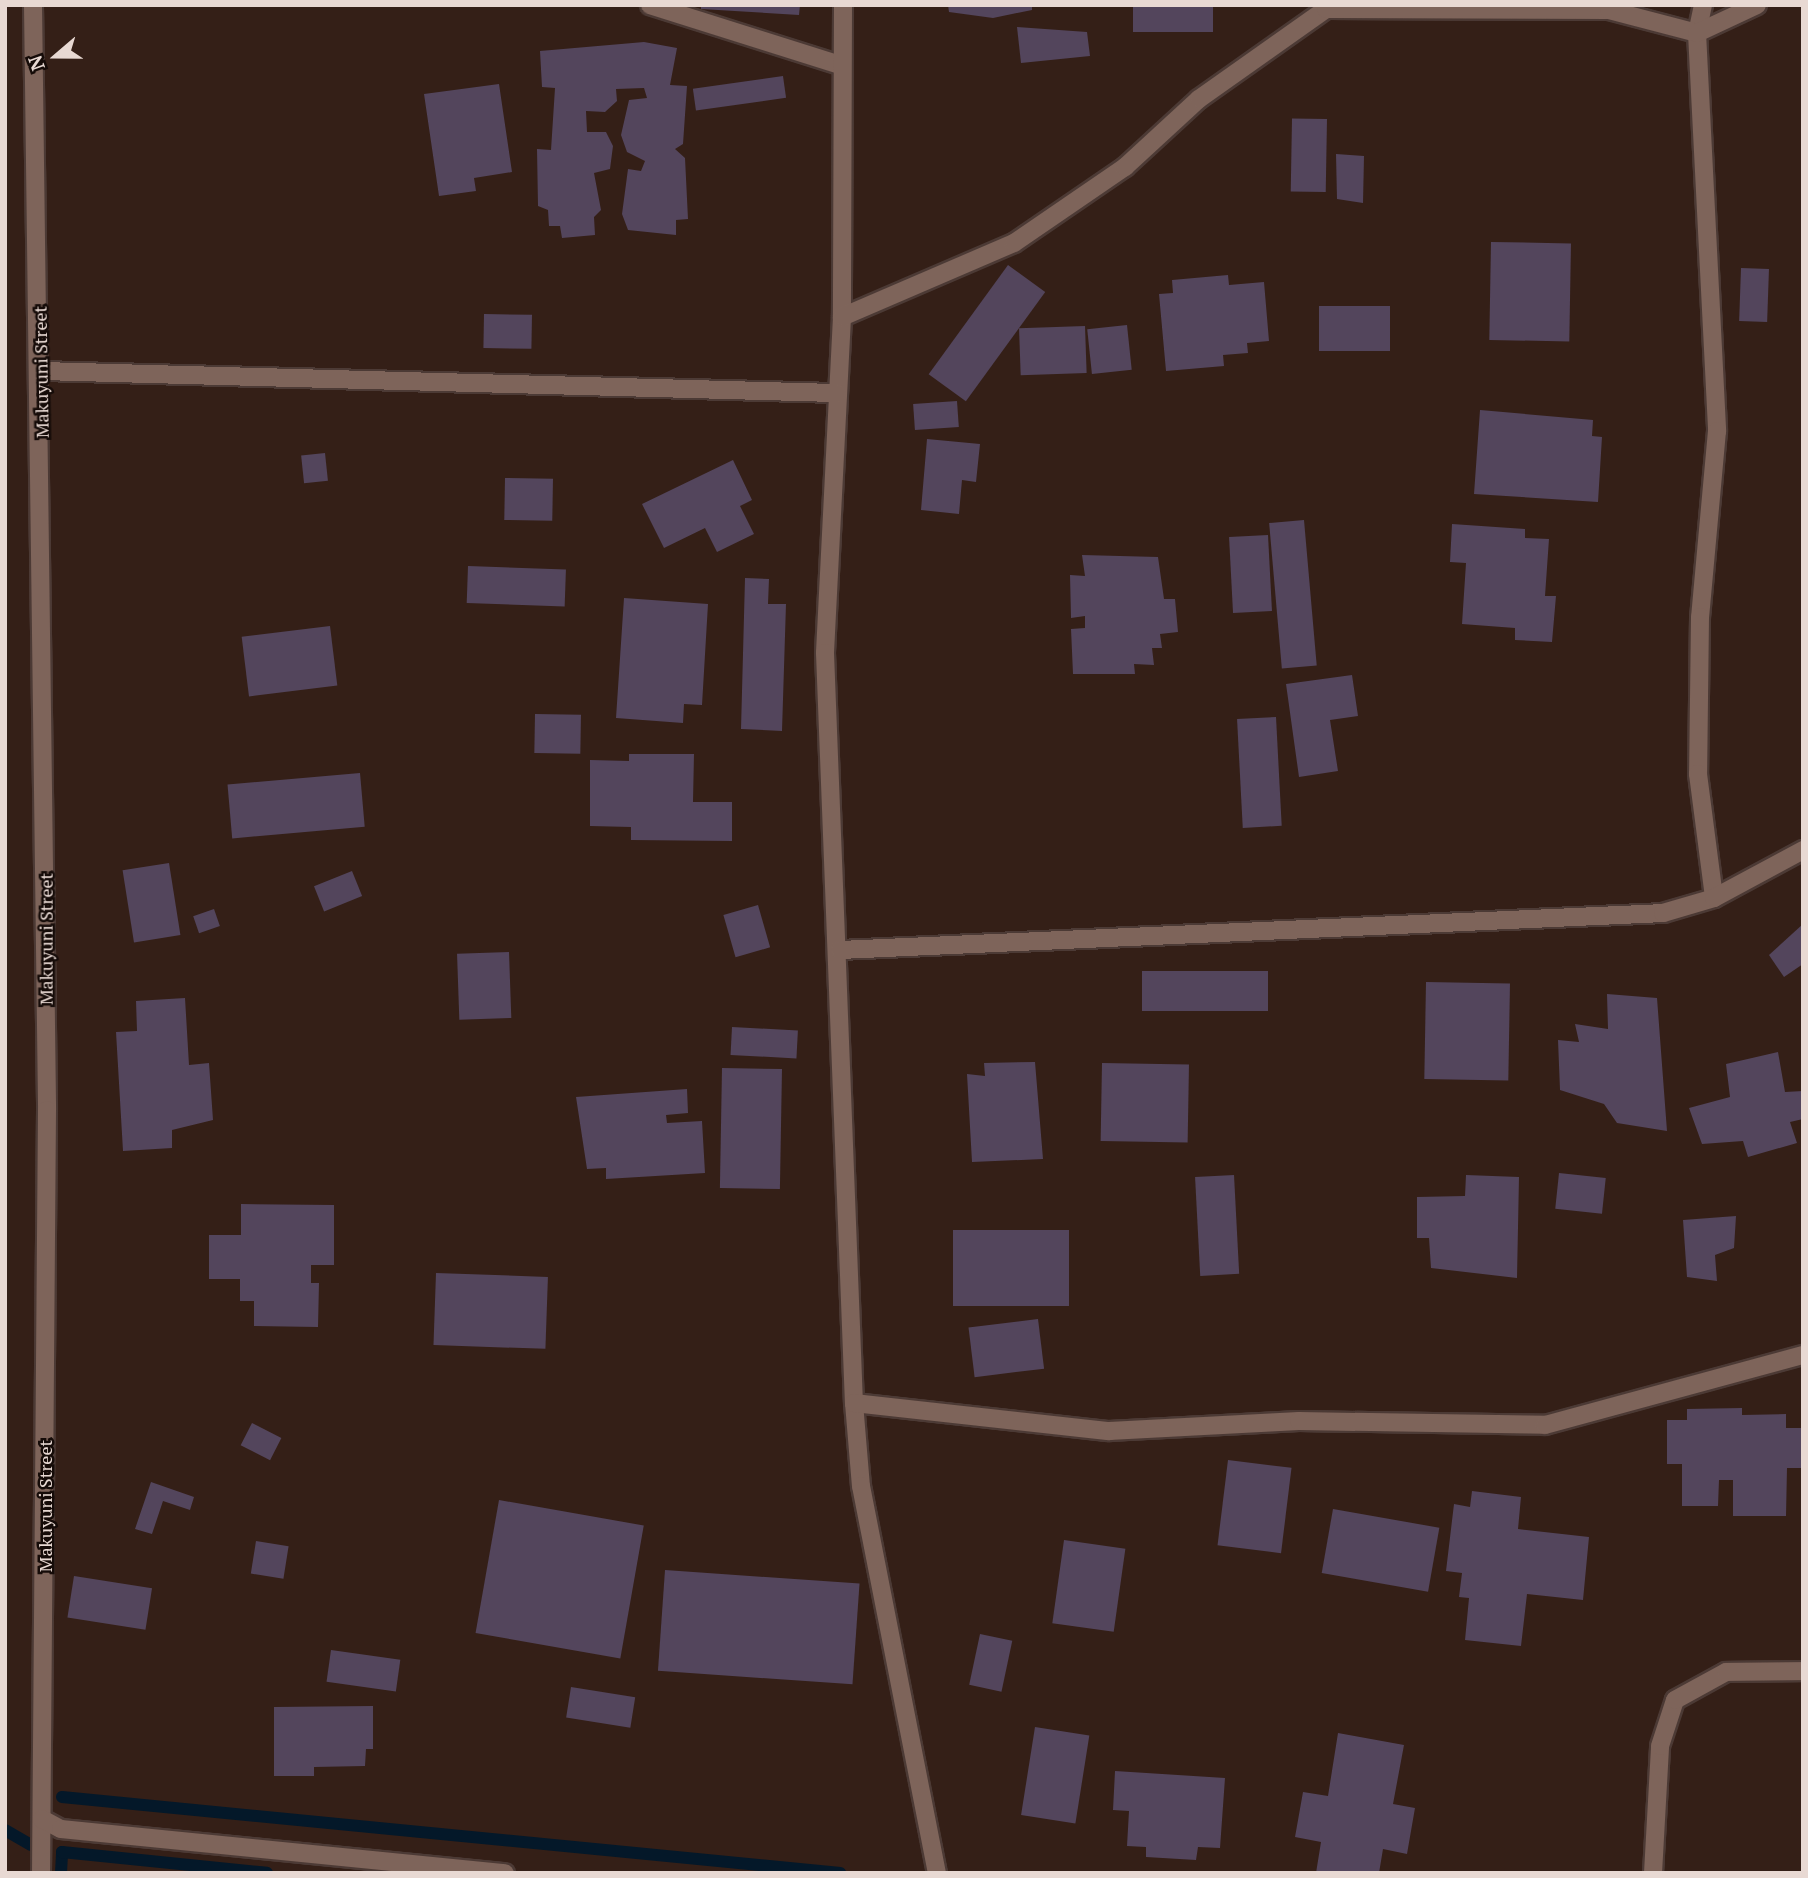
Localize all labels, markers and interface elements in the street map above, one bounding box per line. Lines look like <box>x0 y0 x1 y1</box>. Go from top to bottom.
north arrow <box>21 21 91 91</box>
text: N <box>22 52 50 74</box>
street label: Makuyuni Street <box>29 306 53 438</box>
street label: Makuyuni Street <box>35 873 57 1005</box>
street label: Makuyuni Street <box>34 1440 56 1572</box>

